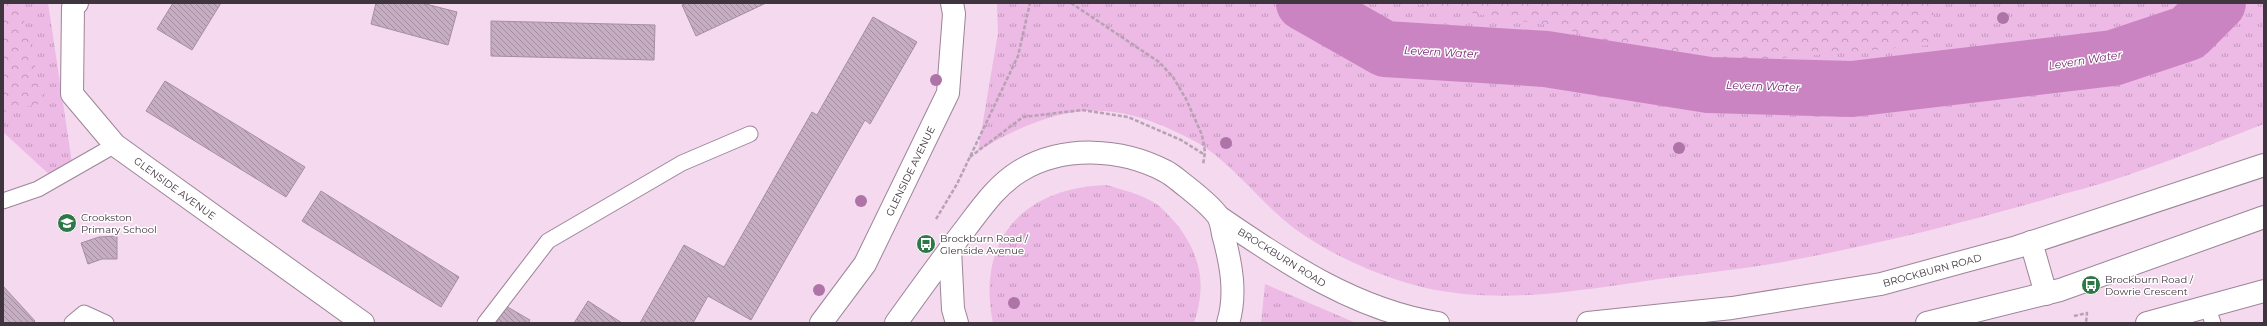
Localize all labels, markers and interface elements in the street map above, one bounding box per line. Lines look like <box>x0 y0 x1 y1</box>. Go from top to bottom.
water label: Levern Water <box>1404 43 1479 61</box>
water label: Levern Water <box>2047 47 2123 73</box>
water label: Levern Water <box>1726 78 1801 94</box>
street label: GLENSIDE AVENUE <box>883 124 938 218</box>
street label: GLENSIDE AVENUE <box>131 154 219 223</box>
place label: Crookston Primary School <box>81 211 157 236</box>
school or university icon: Crookston Primary School <box>56 212 78 234</box>
street label: BROCKBURN ROAD <box>1235 225 1328 290</box>
place label: Brockburn Road / Glenside Avenue <box>940 232 1029 257</box>
bus stop icon: Brockburn Road / Glenside Avenue <box>915 233 937 255</box>
street label: BROCKBURN ROAD <box>1881 251 1983 290</box>
place label: Brockburn Road / Dowrie Crescent <box>2105 273 2194 298</box>
bus stop icon: Brockburn Road / Dowrie Crescent <box>2080 274 2102 296</box>

